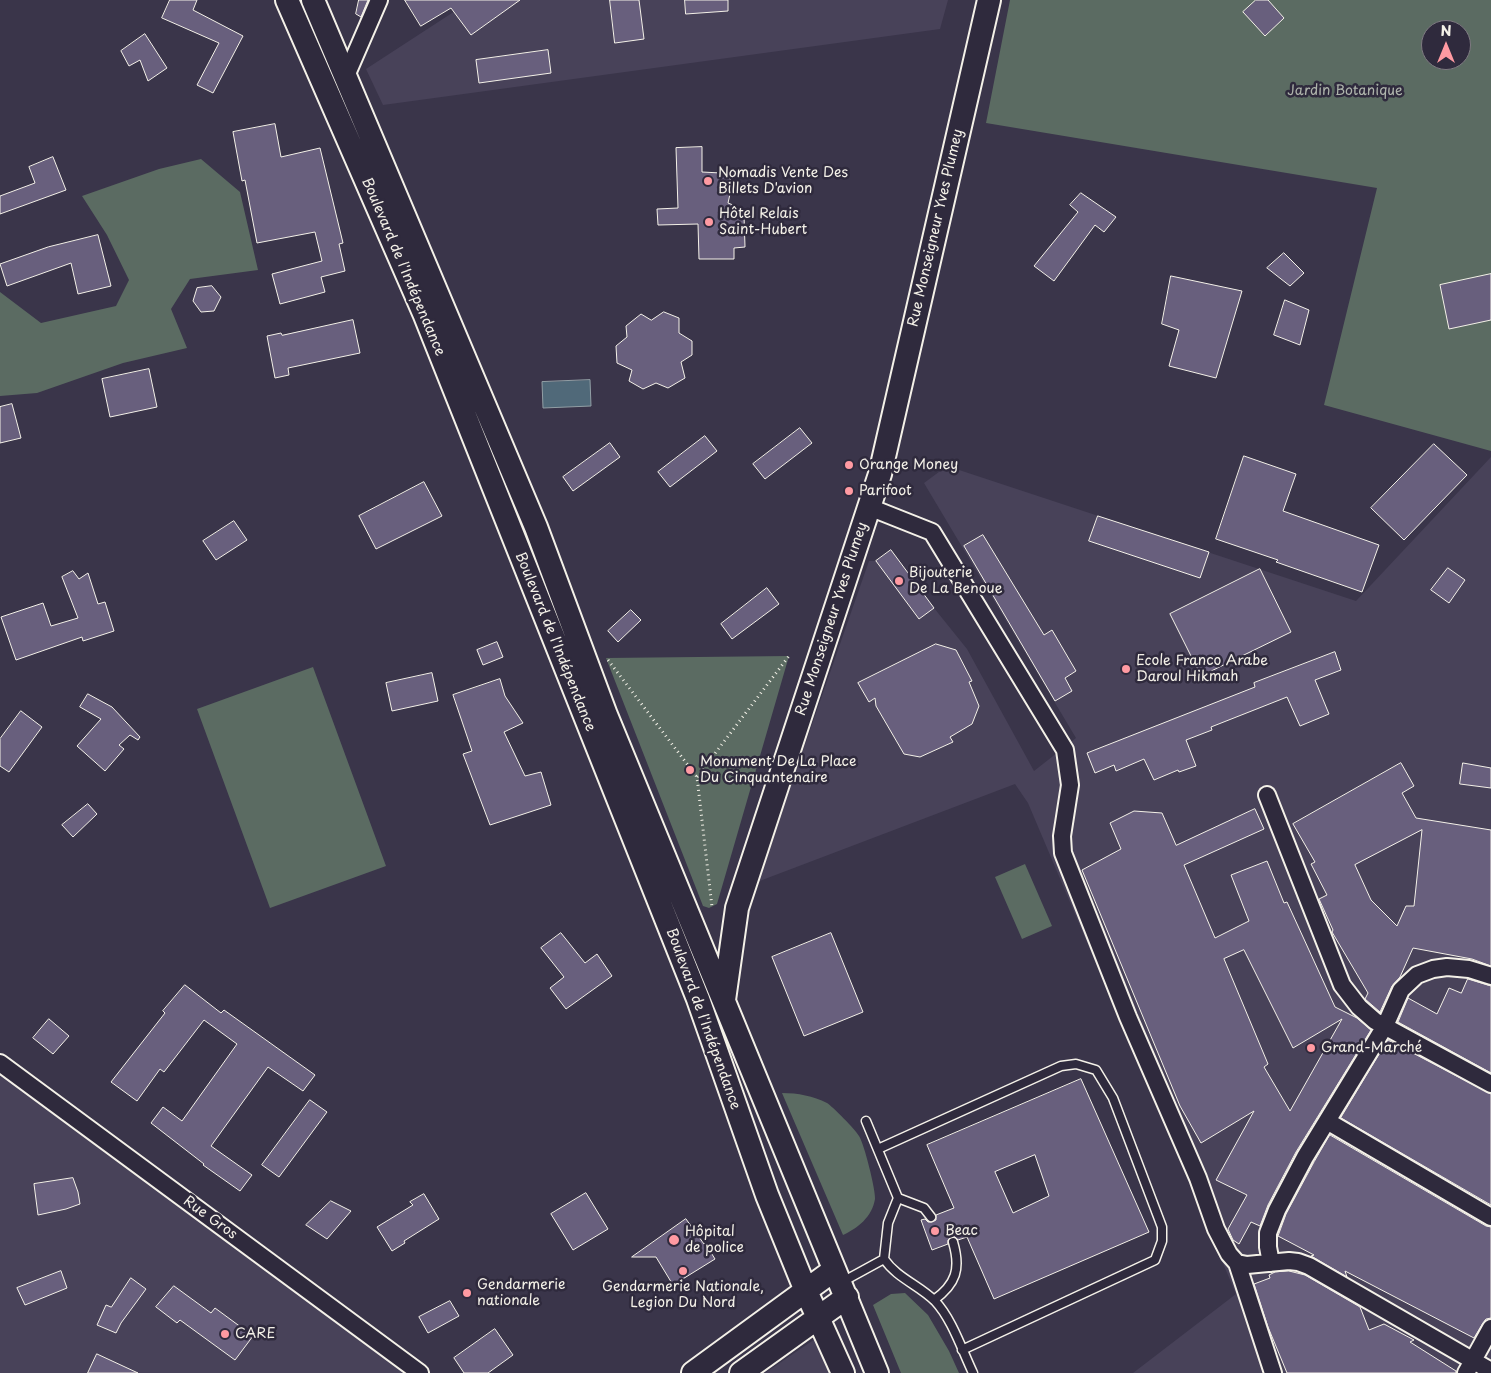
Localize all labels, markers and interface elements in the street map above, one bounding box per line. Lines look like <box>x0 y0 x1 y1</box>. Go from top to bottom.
north arrow <box>1421 20 1471 70</box>
text: N <box>1440 20 1452 41</box>
park label: Jardin Botanique <box>1287 83 1403 99</box>
street label: Rue Monseigneur Yves Plumey <box>905 127 967 329</box>
place label: Nomadis Vente Des Billets D'avion <box>718 165 848 198</box>
street label: Boulevard de l'Indépendance <box>358 175 448 359</box>
marker: Nomadis Vente Des Billets D'avion <box>702 175 714 187</box>
place label: Hôtel Relais Saint-Hubert <box>719 206 807 238</box>
marker: Hôtel Relais Saint-Hubert <box>703 216 715 228</box>
place label: Orange Money <box>859 457 958 473</box>
marker: Orange Money <box>843 459 855 471</box>
place label: Parifoot <box>859 483 912 499</box>
marker: Parifoot <box>843 485 855 497</box>
street label: Rue Monseigneur Yves Plumey <box>793 520 871 718</box>
street label: Boulevard de l'Indépendance <box>511 550 599 734</box>
place label: Bijouterie De La Benoue <box>909 565 1003 598</box>
marker: Bijouterie De La Benoue <box>893 575 905 587</box>
place label: Ecole Franco Arabe Daroul Hikmah <box>1136 653 1268 686</box>
marker: Ecole Franco Arabe Daroul Hikmah <box>1120 663 1132 675</box>
place label: Monument De La Place Du Cinquantenaire <box>700 754 856 786</box>
marker: Monument De La Place Du Cinquantenaire <box>684 764 696 776</box>
street label: Boulevard de l'Indépendance <box>662 926 744 1112</box>
place label: Grand-Marché <box>1321 1040 1422 1056</box>
marker: Grand-Marché <box>1305 1042 1317 1054</box>
street label: Rue Gros <box>180 1193 240 1243</box>
place label: Beac <box>945 1223 978 1239</box>
place label: Hôpital de police <box>685 1224 744 1256</box>
marker: Beac <box>929 1225 941 1237</box>
marker: Hôpital de police <box>667 1233 681 1247</box>
marker: Gendarmerie Nationale, Legion Du Nord <box>677 1265 689 1277</box>
place label: Gendarmerie nationale <box>477 1277 565 1310</box>
place label: Gendarmerie Nationale, Legion Du Nord <box>602 1279 764 1311</box>
marker: Gendarmerie nationale <box>461 1287 473 1299</box>
place label: CARE <box>235 1326 275 1342</box>
marker: CARE <box>219 1328 231 1340</box>

